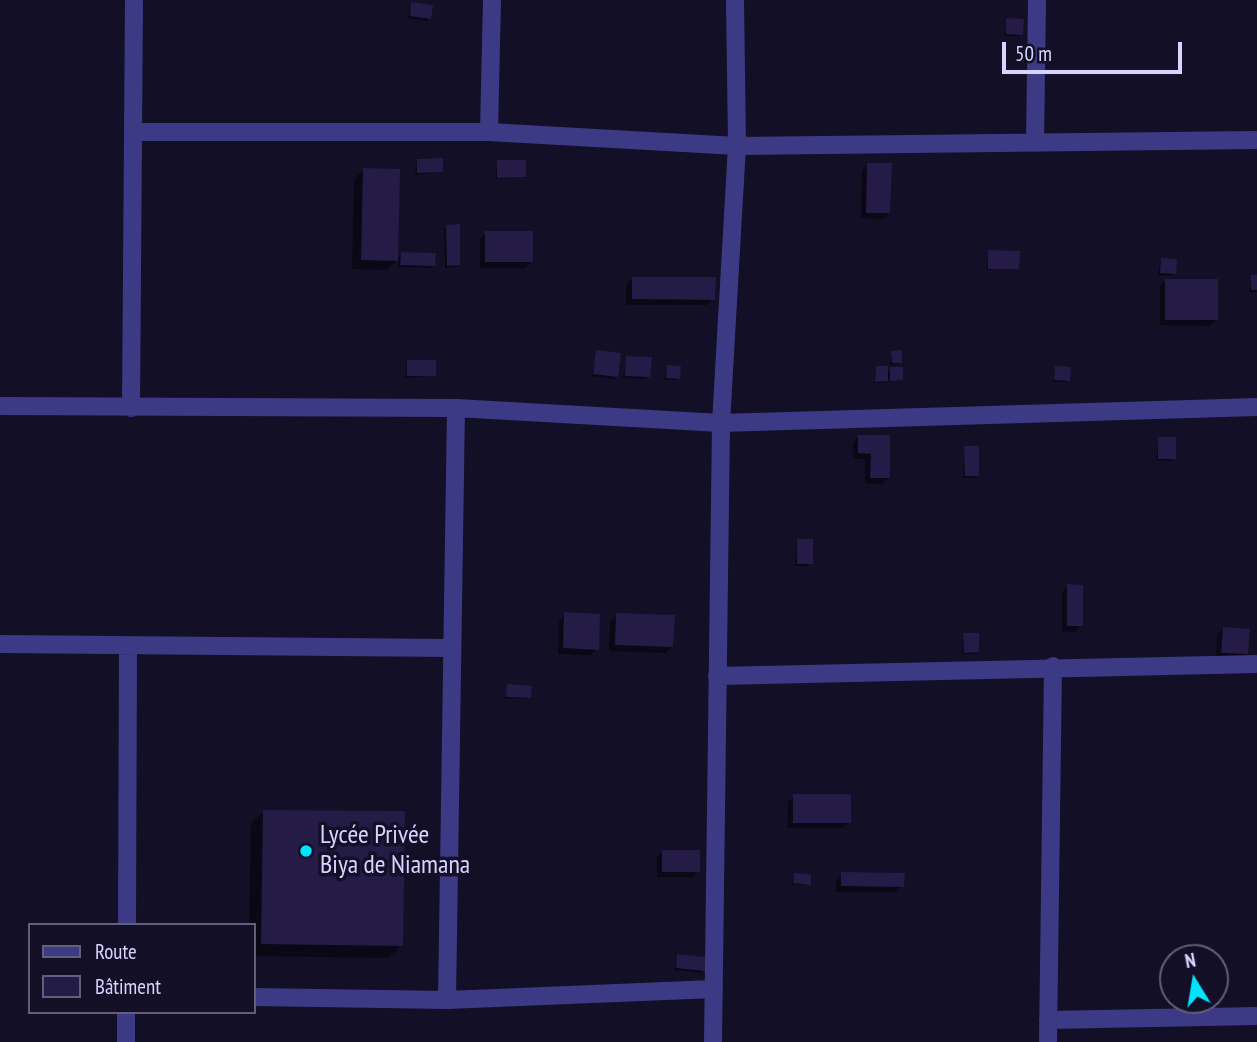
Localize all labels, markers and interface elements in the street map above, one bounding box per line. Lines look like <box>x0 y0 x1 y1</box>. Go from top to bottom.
scale bar <box>1005 28 1185 72</box>
text: 50 m <box>1015 40 1052 67</box>
place label: Lycée Privée Biya de Niamana <box>320 820 470 882</box>
marker: Lycée Privée Biya de Niamana <box>298 843 314 859</box>
legend <box>28 923 256 1014</box>
text: Route <box>95 938 137 965</box>
north arrow <box>1159 944 1229 1014</box>
text: N <box>1183 948 1198 973</box>
text: Bâtiment <box>95 973 161 1000</box>

